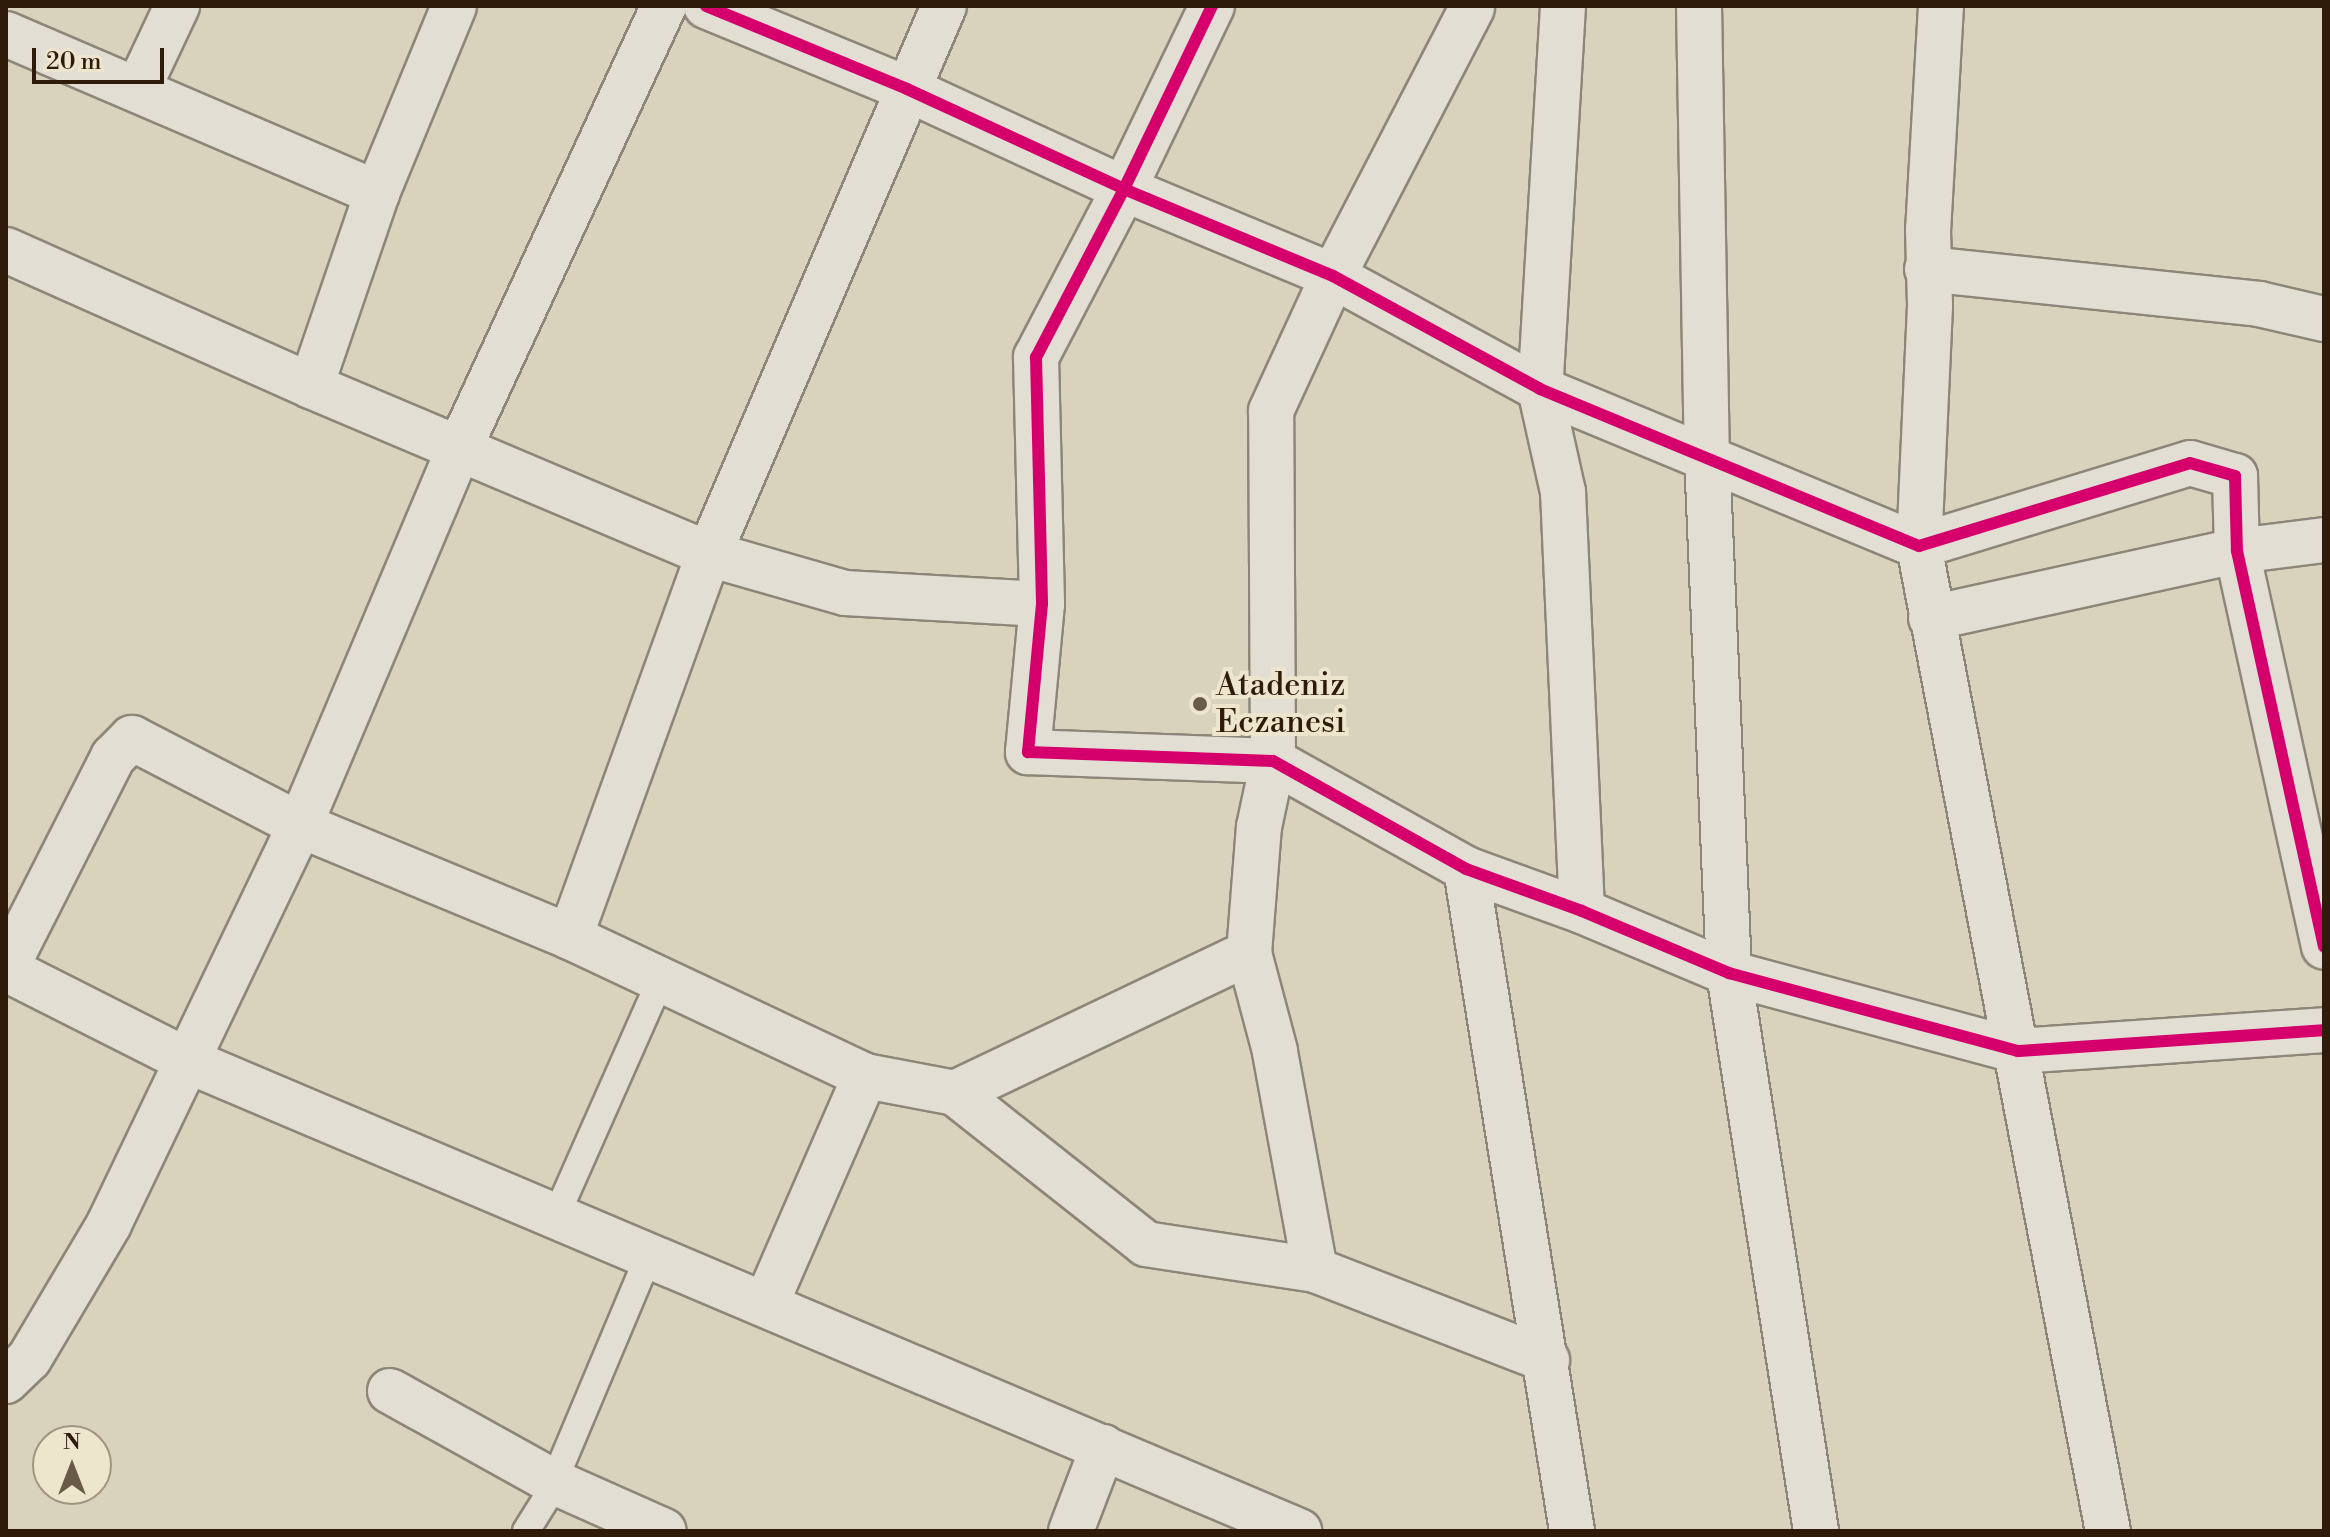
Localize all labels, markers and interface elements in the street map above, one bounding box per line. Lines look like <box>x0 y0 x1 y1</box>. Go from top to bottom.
scale bar <box>36 32 168 82</box>
text: 20 m <box>46 47 102 77</box>
place label: Atadeniz Eczanesi <box>1216 667 1346 742</box>
marker: Atadeniz Eczanesi <box>1191 695 1209 713</box>
north arrow <box>32 1425 112 1505</box>
text: N <box>63 1429 81 1456</box>

